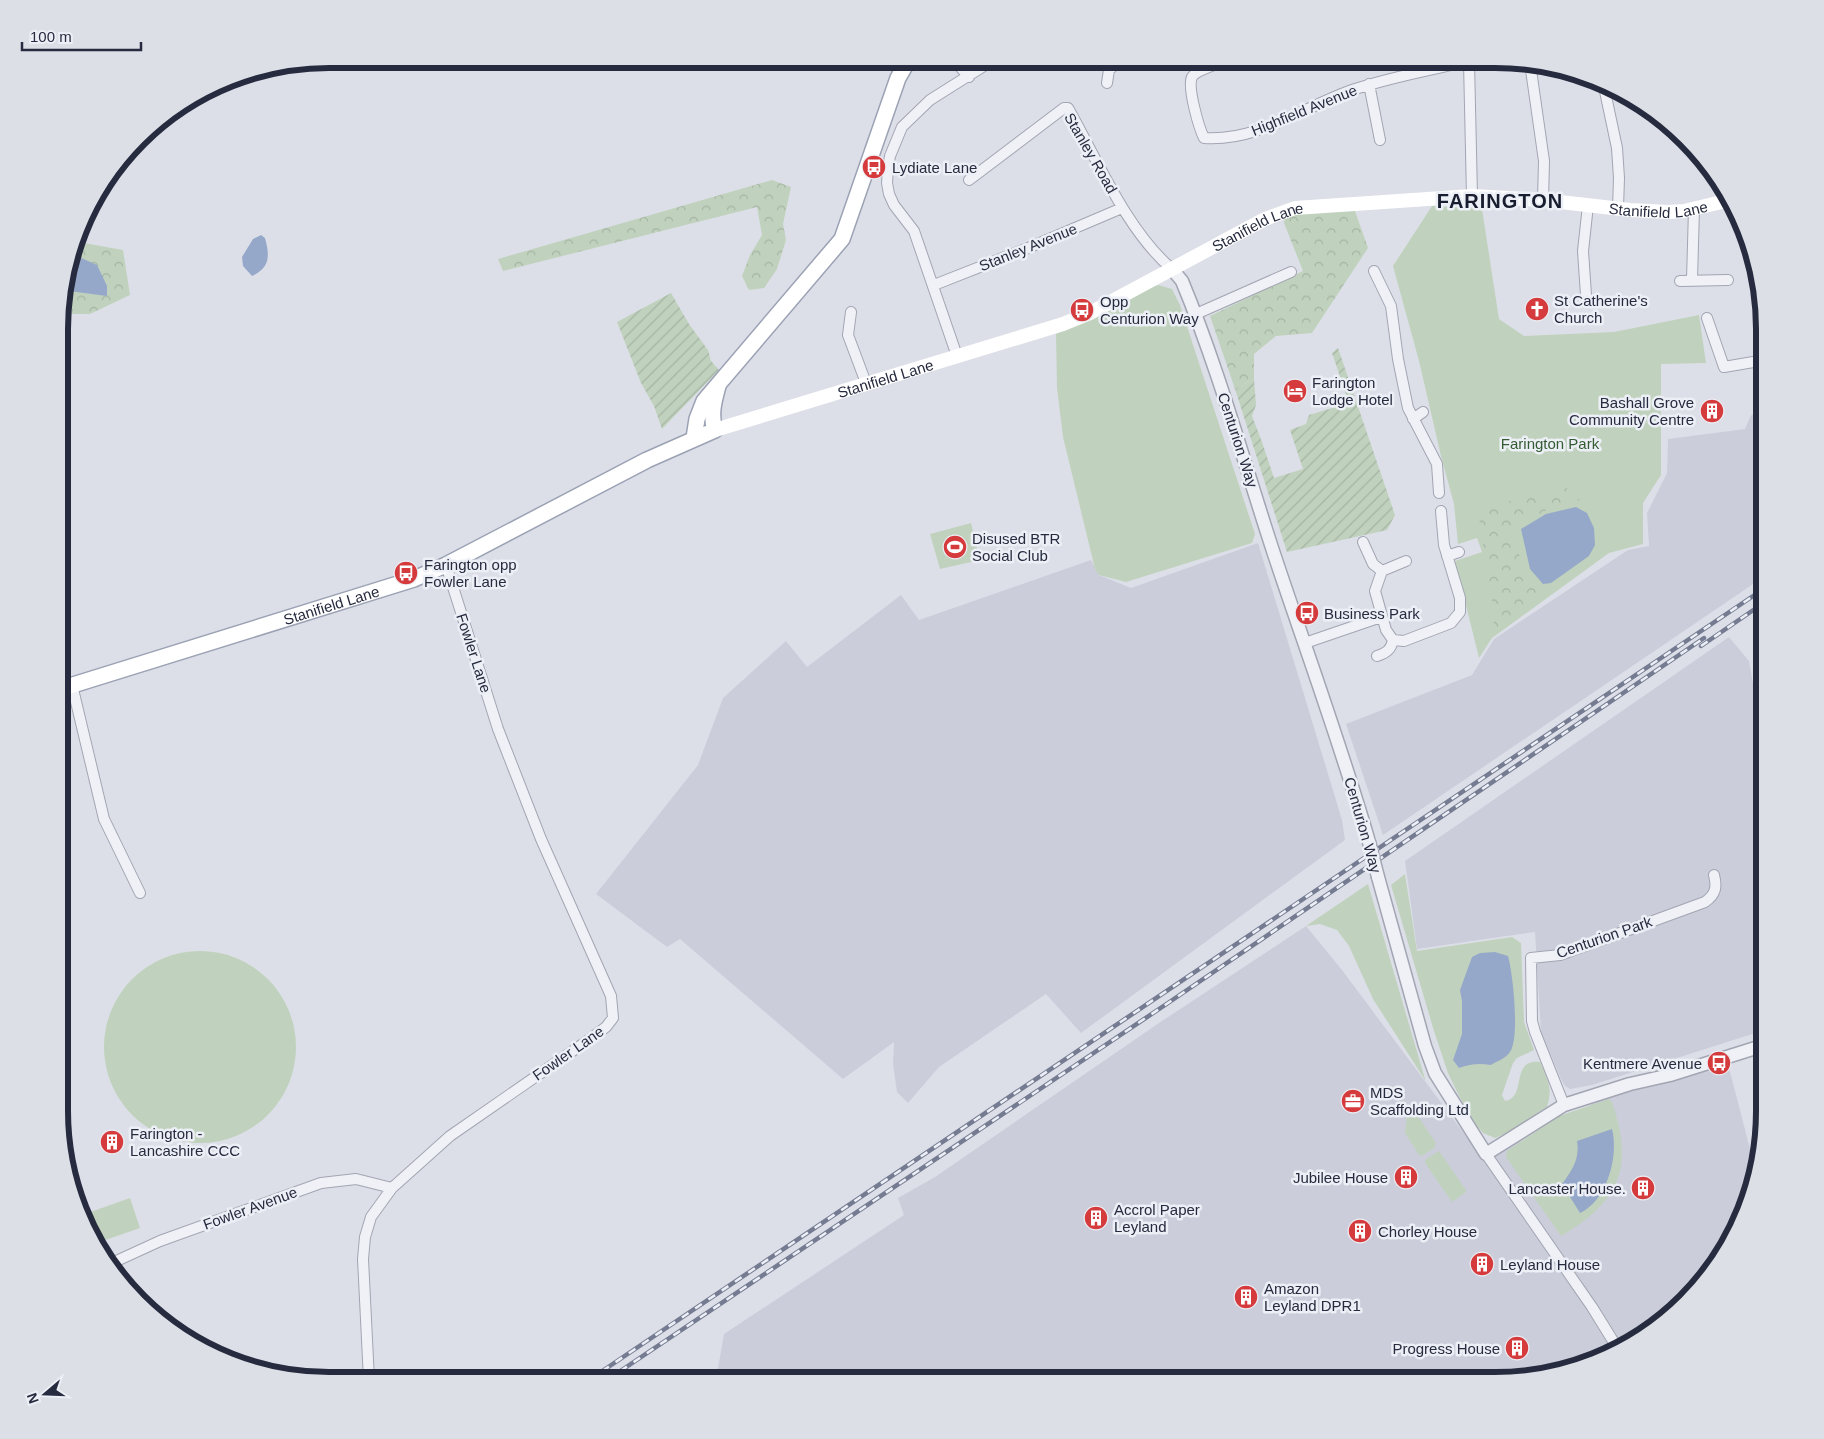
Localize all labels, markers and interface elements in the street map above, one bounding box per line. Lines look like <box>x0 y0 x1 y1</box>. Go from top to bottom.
scale bar <box>22 20 141 52</box>
text: 100 m <box>30 28 72 45</box>
street label: Highfield Avenue <box>1249 81 1359 139</box>
street label: Stanley Road <box>1061 110 1121 196</box>
bus stop icon: Lydiate Lane <box>861 154 887 180</box>
place label: Lydiate Lane <box>892 159 977 176</box>
district label: FARINGTON <box>1437 190 1563 212</box>
street label: Stanifield Lane <box>1608 197 1709 221</box>
street label: Stanifield Lane <box>1209 199 1304 255</box>
street label: Stanley Avenue <box>977 220 1079 274</box>
place label: St Catherine's Church <box>1554 292 1648 326</box>
place label: Opp Centurion Way <box>1100 293 1199 327</box>
church icon: St Catherine's Church <box>1524 296 1550 322</box>
bus stop icon: Opp Centurion Way <box>1069 297 1095 323</box>
street label: Stanifield Lane <box>835 356 935 401</box>
place label: Farington Lodge Hotel <box>1312 374 1393 408</box>
hotel icon: Farington Lodge Hotel <box>1282 378 1308 404</box>
street label: Centurion Way <box>1215 390 1261 490</box>
place label: Bashall Grove Community Centre <box>1569 394 1694 428</box>
building icon: Bashall Grove Community Centre <box>1699 398 1725 424</box>
park label: Farington Park <box>1501 435 1600 452</box>
place label: Disused BTR Social Club <box>972 530 1061 564</box>
sports icon: Disused BTR Social Club <box>942 534 968 560</box>
place label: Farington opp Fowler Lane <box>424 556 517 590</box>
bus stop icon: Farington opp Fowler Lane <box>393 560 419 586</box>
street label: Stanifield Lane <box>281 582 381 628</box>
bus stop icon: Business Park <box>1294 600 1320 626</box>
place label: Business Park <box>1324 605 1420 622</box>
street label: Fowler Lane <box>453 611 495 695</box>
street label: Centurion Way <box>1341 775 1385 875</box>
street label: Centurion Park <box>1554 913 1655 961</box>
street label: Fowler Lane <box>529 1022 607 1084</box>
bus stop icon: Kentmere Avenue <box>1706 1050 1732 1076</box>
place label: Kentmere Avenue <box>1583 1055 1702 1072</box>
place label: MDS Scaffolding Ltd <box>1370 1084 1469 1118</box>
office icon: MDS Scaffolding Ltd <box>1340 1088 1366 1114</box>
place label: Farington - Lancashire CCC <box>130 1125 240 1159</box>
building icon: Farington - Lancashire CCC <box>99 1129 125 1155</box>
building icon: Jubilee House <box>1393 1164 1419 1190</box>
place label: Jubilee House <box>1293 1169 1388 1186</box>
building icon: Lancaster House. <box>1630 1175 1656 1201</box>
place label: Lancaster House. <box>1508 1180 1626 1197</box>
street label: Fowler Avenue <box>201 1183 299 1233</box>
place label: Accrol Paper Leyland <box>1114 1201 1200 1235</box>
building icon: Accrol Paper Leyland <box>1083 1205 1109 1231</box>
building icon: Chorley House <box>1347 1218 1373 1244</box>
place label: Chorley House <box>1378 1223 1477 1240</box>
building icon: Leyland House <box>1469 1251 1495 1277</box>
place label: Leyland House <box>1500 1256 1600 1273</box>
place label: Amazon Leyland DPR1 <box>1264 1280 1361 1314</box>
building icon: Amazon Leyland DPR1 <box>1233 1284 1259 1310</box>
building icon: Progress House <box>1504 1335 1530 1361</box>
place label: Progress House <box>1392 1340 1500 1357</box>
north arrow <box>20 1369 70 1419</box>
text: N <box>23 1391 42 1406</box>

